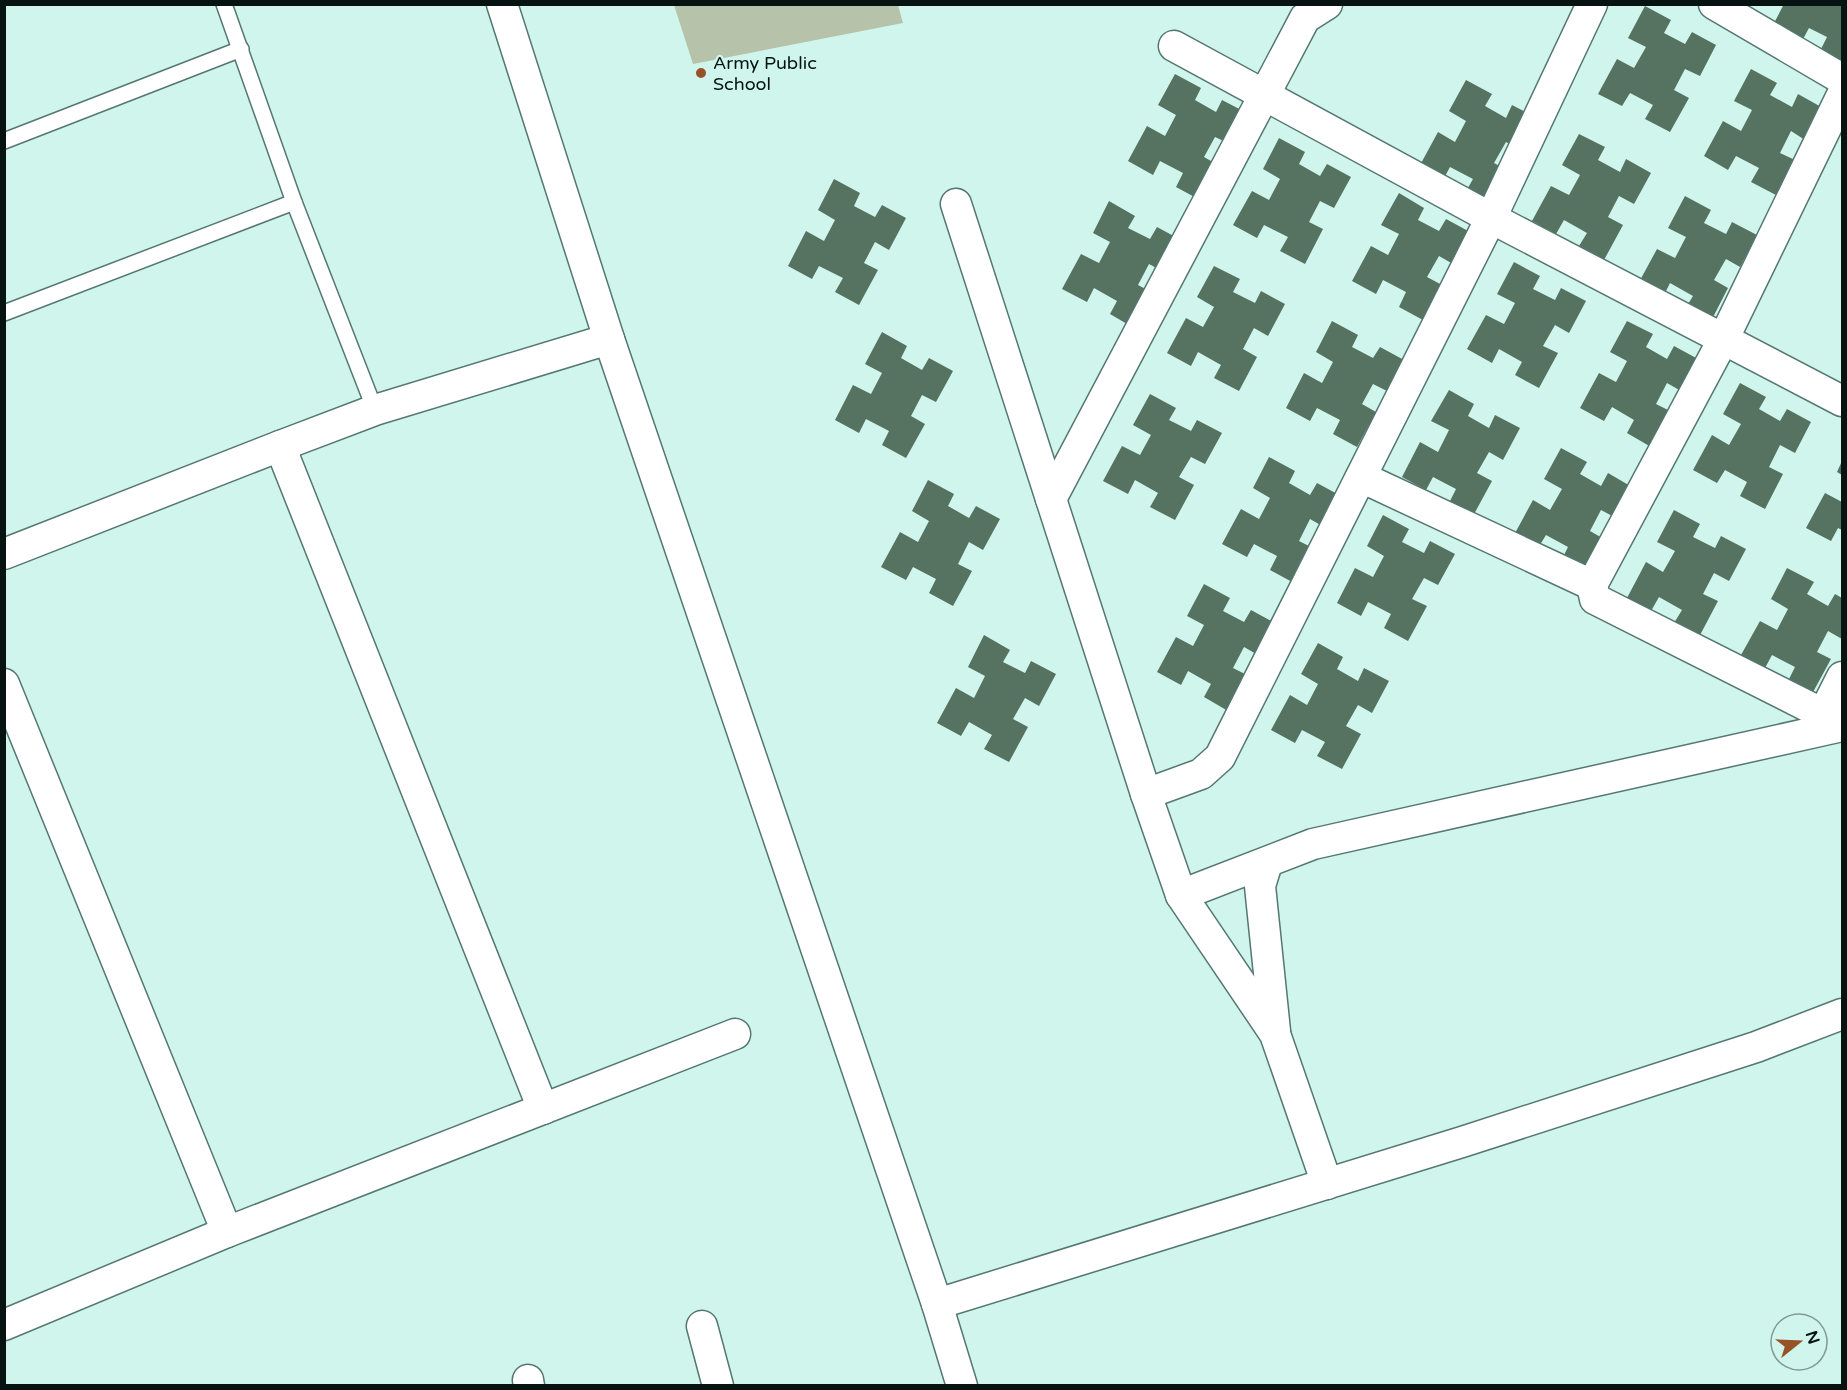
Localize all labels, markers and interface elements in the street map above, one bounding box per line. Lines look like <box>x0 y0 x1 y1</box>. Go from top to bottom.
place label: Army Public School <box>713 52 817 95</box>
marker: Army Public School <box>694 66 708 80</box>
north arrow <box>1769 1312 1829 1372</box>
text: N <box>1801 1328 1824 1347</box>

